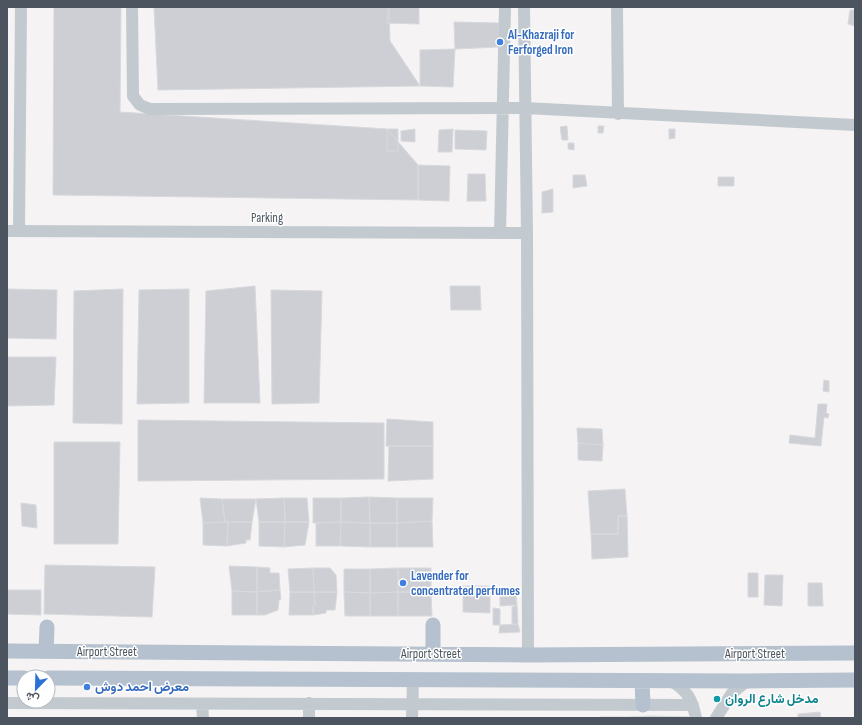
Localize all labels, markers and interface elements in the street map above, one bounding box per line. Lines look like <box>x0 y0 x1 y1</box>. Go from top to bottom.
place label: Al-Khazraji for Ferforged Iron <box>507 27 574 58</box>
marker: Al-Khazraji for Ferforged Iron <box>495 37 505 47</box>
street label: Parking <box>251 210 283 226</box>
place label: Lavender for concentrated perfumes <box>411 568 520 599</box>
marker: Lavender for concentrated perfumes <box>398 578 408 588</box>
street label: Airport Street <box>76 644 137 660</box>
street label: Airport Street <box>400 646 461 662</box>
street label: Airport Street <box>724 646 785 662</box>
north arrow <box>16 669 56 709</box>
place label: معرض احمد دوش <box>95 679 189 695</box>
marker: معرض احمد دوش <box>82 682 92 692</box>
text: ش <box>24 689 41 706</box>
place label: مدخل شارع الروان <box>725 691 819 707</box>
marker: مدخل شارع الروان <box>712 694 722 704</box>

